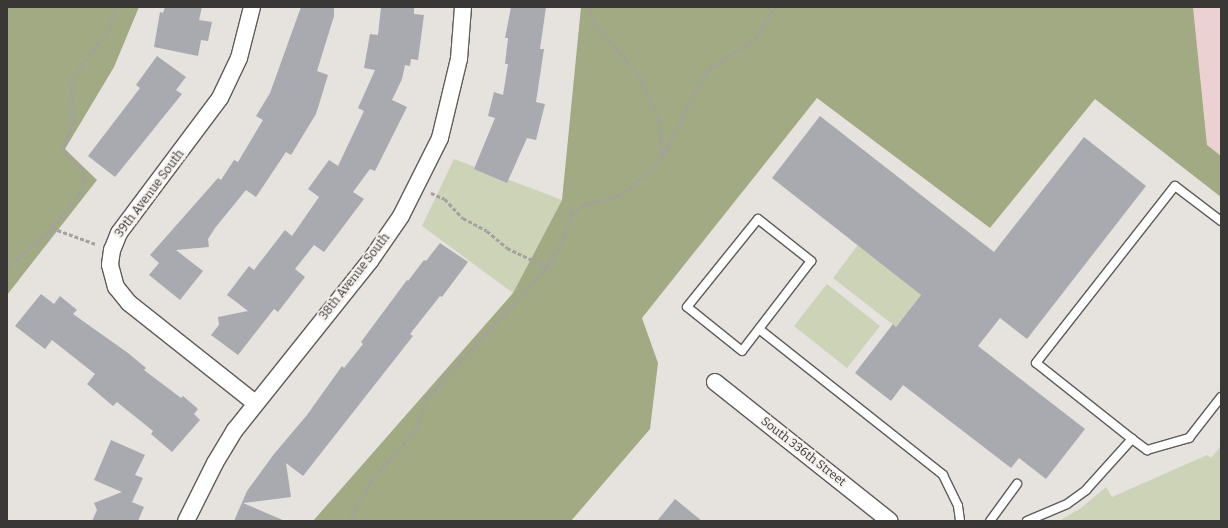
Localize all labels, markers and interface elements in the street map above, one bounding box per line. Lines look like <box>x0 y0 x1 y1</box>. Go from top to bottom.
street label: 39th Avenue South <box>112 147 188 241</box>
street label: 38th Avenue South <box>317 231 393 323</box>
street label: South 336th Street <box>758 414 848 490</box>

